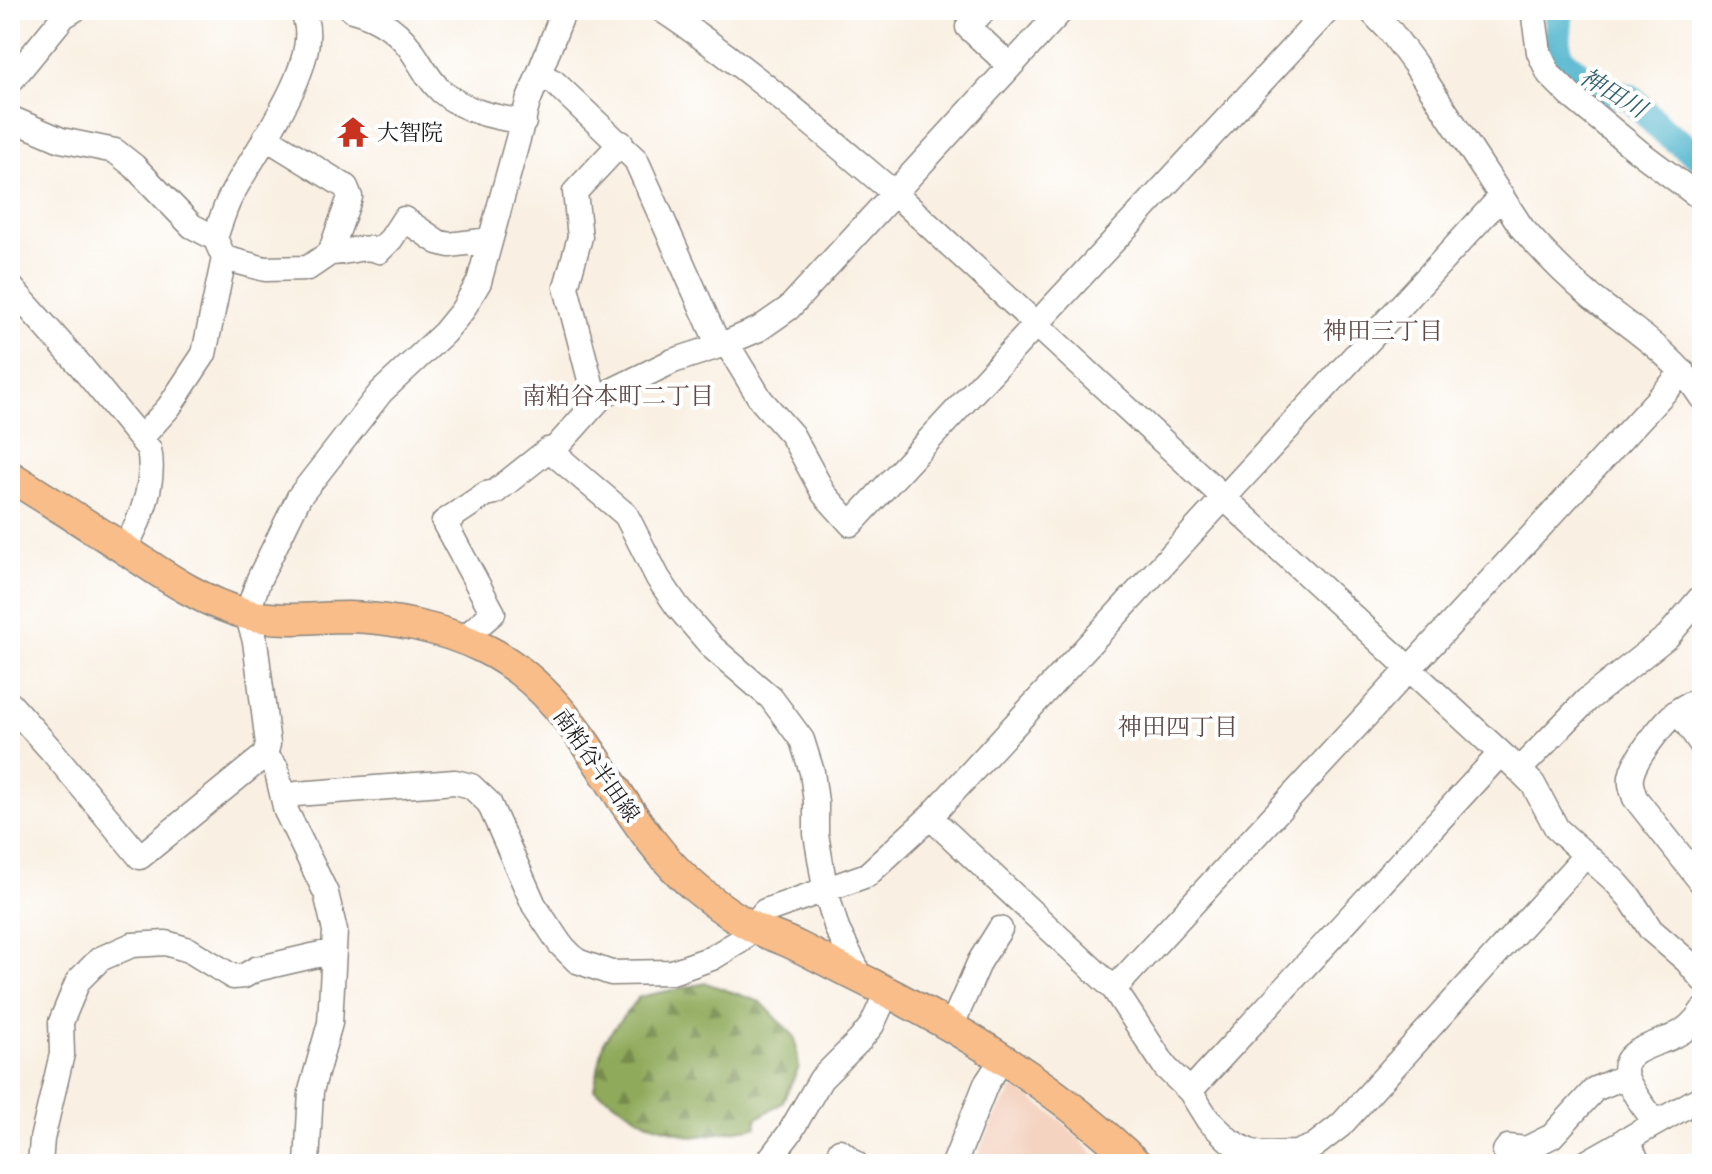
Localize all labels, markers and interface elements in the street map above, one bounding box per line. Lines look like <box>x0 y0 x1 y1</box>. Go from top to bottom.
water label: 神田川 <box>1574 61 1655 127</box>
temple icon: 大智院 <box>336 115 370 149</box>
place label: 大智院 <box>377 118 443 148</box>
district label: 神田三丁目 <box>1323 315 1443 347</box>
district label: 南粕谷本町二丁目 <box>522 380 714 412</box>
street label: 南粕谷半田線 <box>546 703 646 828</box>
district label: 神田四丁目 <box>1118 711 1238 743</box>

